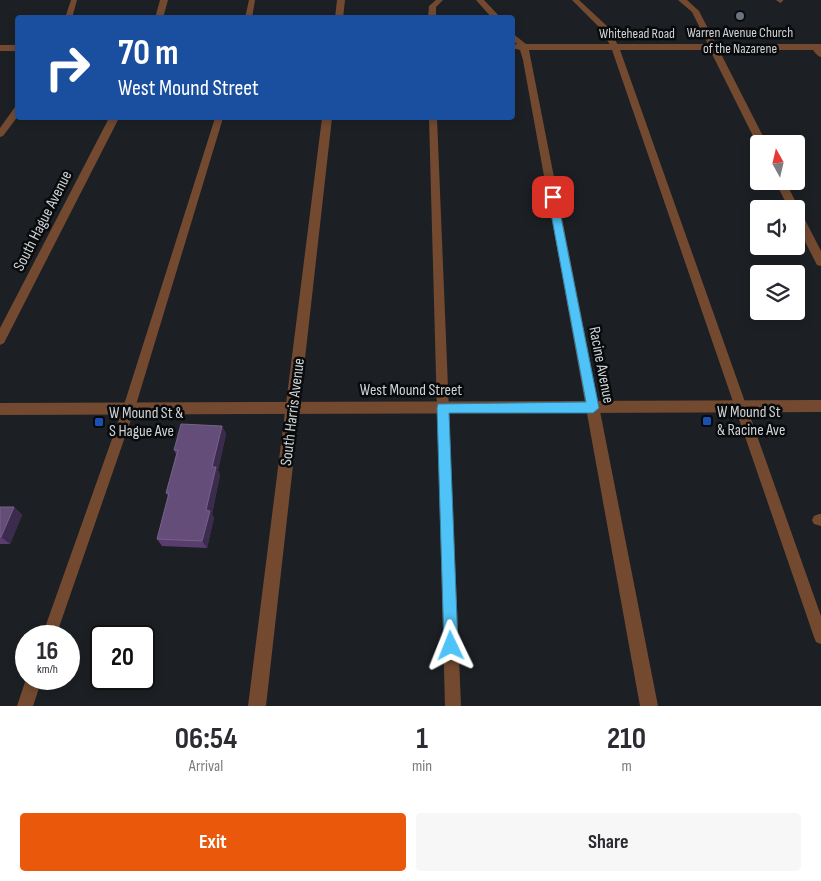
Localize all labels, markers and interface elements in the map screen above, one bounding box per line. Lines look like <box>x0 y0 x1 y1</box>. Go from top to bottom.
marker: Warren Avenue Church of the Nazarene <box>734 10 746 22</box>
place label: Warren Avenue Church of the Nazarene <box>687 24 793 57</box>
street label: Whitehead Road <box>599 25 675 42</box>
text: 70 m <box>118 32 178 75</box>
icon: right <box>35 35 100 100</box>
text: West Mound Street <box>118 75 259 102</box>
north arrow <box>750 135 805 190</box>
map controls <box>750 135 805 320</box>
street label: South Hague Avenue <box>10 168 76 274</box>
pin <box>532 176 574 218</box>
icon: arrive <box>539 183 567 211</box>
button: sound <box>750 200 805 255</box>
button: layers <box>750 265 805 320</box>
street label: Racine Avenue <box>584 325 618 405</box>
street label: South Harris Avenue <box>277 357 309 467</box>
street label: West Mound Street <box>360 381 462 400</box>
place label: W Mound St & Racine Ave <box>717 403 785 440</box>
place label: W Mound St & S Hague Ave <box>109 404 183 441</box>
marker: W Mound St & Racine Ave <box>701 415 713 427</box>
marker: W Mound St & S Hague Ave <box>93 416 105 428</box>
position arrow <box>424 619 476 671</box>
speed limit sign: 20 <box>90 625 155 690</box>
text: 16 <box>37 636 58 667</box>
text: km/h <box>37 662 58 677</box>
text: 06:54 <box>175 721 237 757</box>
text: 1 <box>416 721 428 757</box>
text: 210 <box>607 721 646 757</box>
text: Arrival <box>189 757 223 776</box>
text: min <box>412 757 432 776</box>
text: m <box>621 757 632 776</box>
button: Exit <box>20 813 406 871</box>
button: Share <box>416 813 801 871</box>

